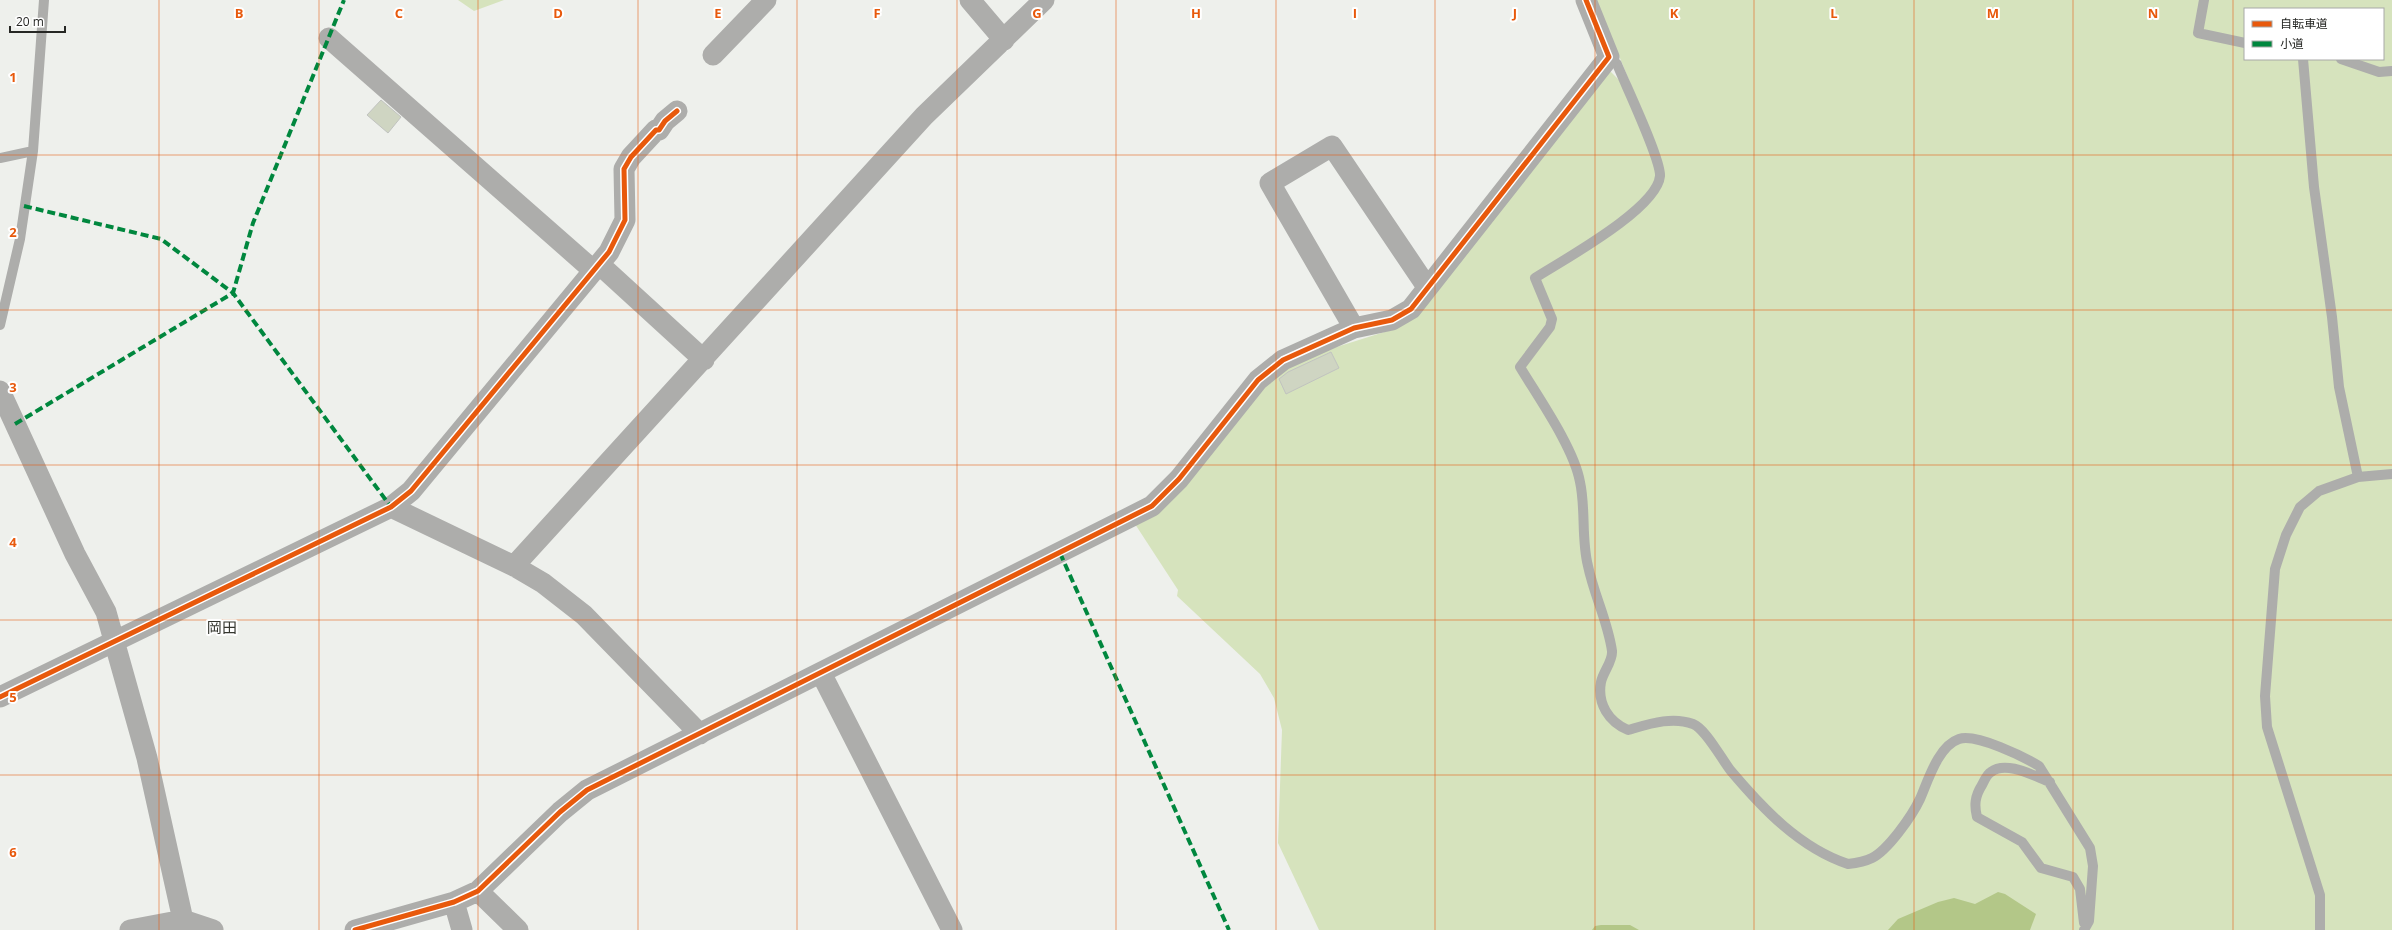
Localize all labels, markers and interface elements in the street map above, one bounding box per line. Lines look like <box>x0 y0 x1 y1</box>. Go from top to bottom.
text: B <box>235 4 244 22</box>
text: C <box>395 4 403 22</box>
text: D <box>553 4 563 22</box>
text: E <box>714 4 722 22</box>
text: F <box>873 4 881 22</box>
text: G <box>1032 4 1042 22</box>
text: H <box>1191 4 1201 22</box>
text: I <box>1353 4 1357 22</box>
text: J <box>1512 4 1517 22</box>
text: K <box>1670 4 1679 22</box>
text: L <box>1830 4 1838 22</box>
text: M <box>1987 4 1999 22</box>
text: N <box>2148 4 2158 22</box>
scale bar <box>10 8 65 34</box>
legend <box>2244 8 2384 60</box>
text: 20 m <box>16 13 44 30</box>
text: 自転車道 <box>2280 15 2328 32</box>
text: 小道 <box>2280 35 2304 52</box>
text: 1 <box>9 68 17 86</box>
text: 2 <box>9 223 17 241</box>
text: 3 <box>9 378 17 396</box>
text: 4 <box>9 533 17 551</box>
district label: 岡田 <box>207 617 237 637</box>
text: 5 <box>9 688 17 706</box>
text: 6 <box>9 843 17 861</box>

